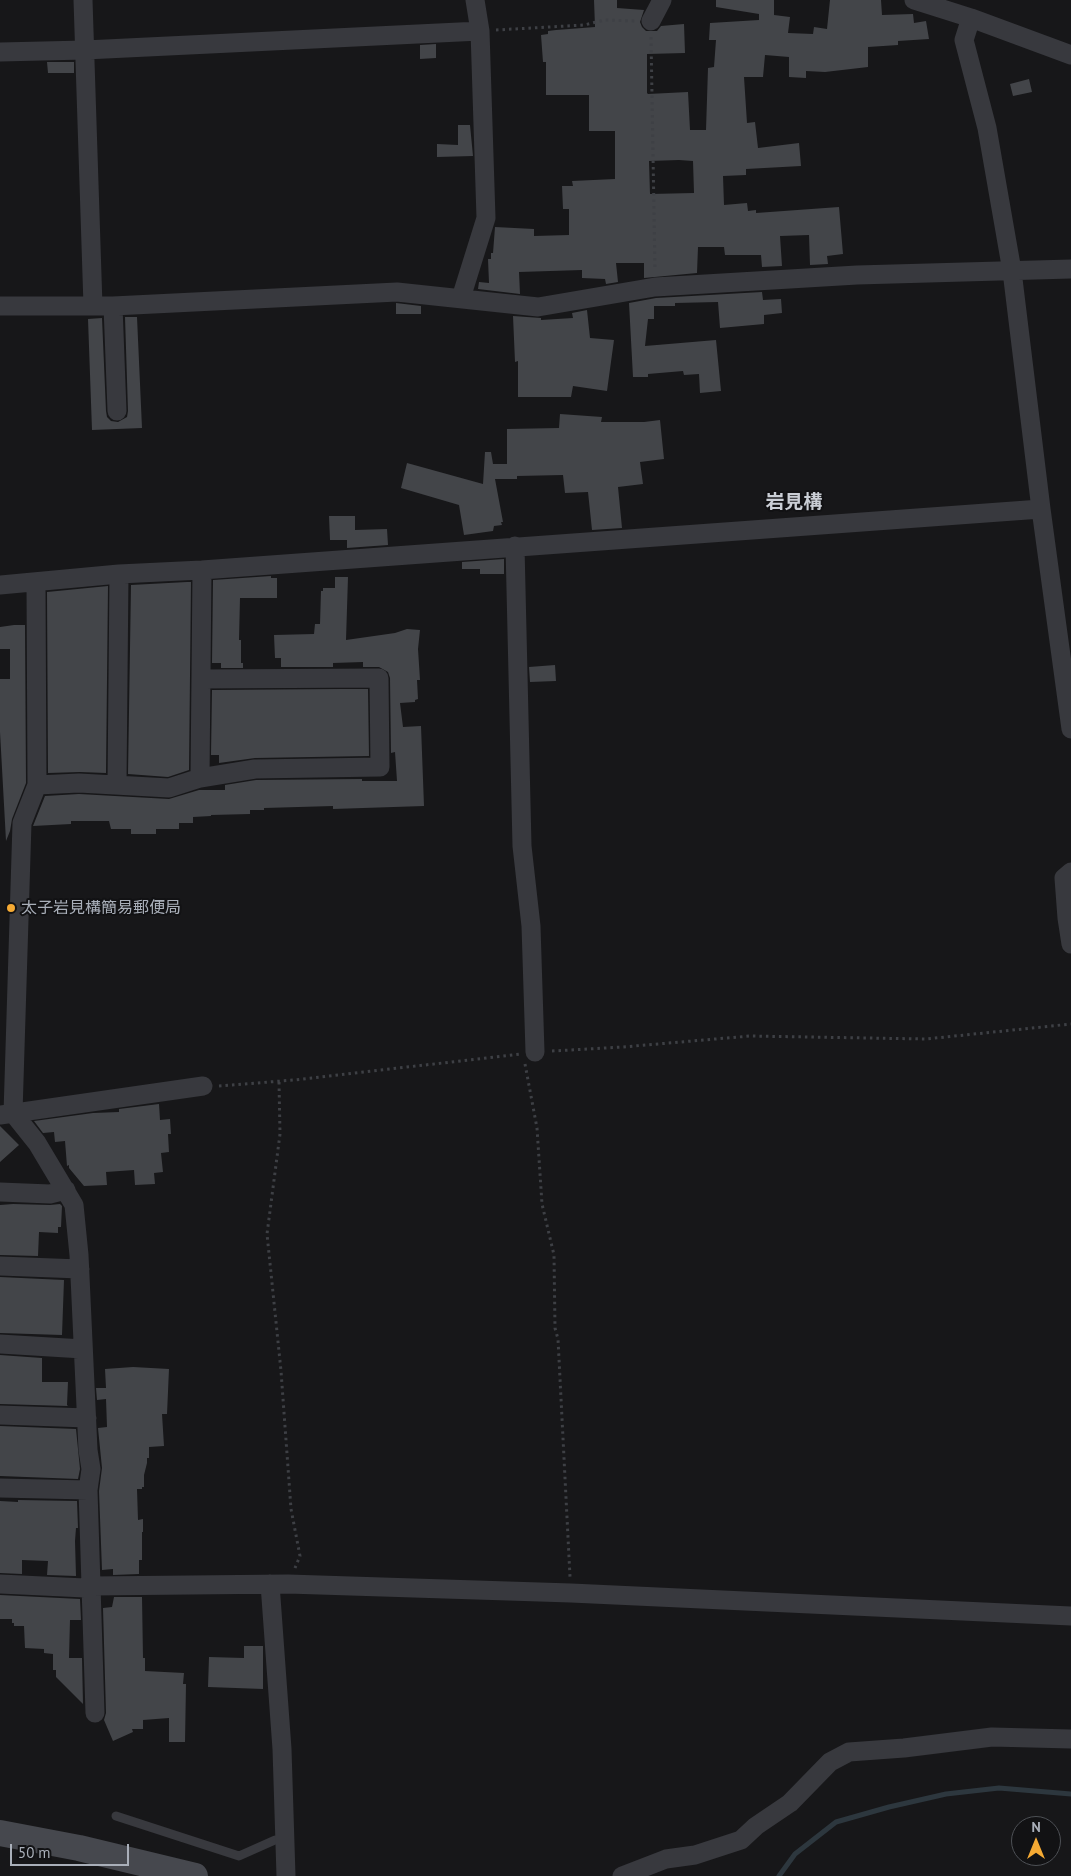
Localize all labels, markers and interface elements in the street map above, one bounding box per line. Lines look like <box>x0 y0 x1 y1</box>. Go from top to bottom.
district label: 岩見構 <box>766 492 822 514</box>
place label: 太子岩見構簡易郵便局 <box>21 898 181 918</box>
marker: 太子岩見構簡易郵便局 <box>5 902 17 914</box>
north arrow <box>1011 1816 1061 1866</box>
text: N <box>1031 1818 1041 1836</box>
scale bar <box>12 1834 131 1866</box>
text: 50 m <box>18 1843 51 1862</box>

